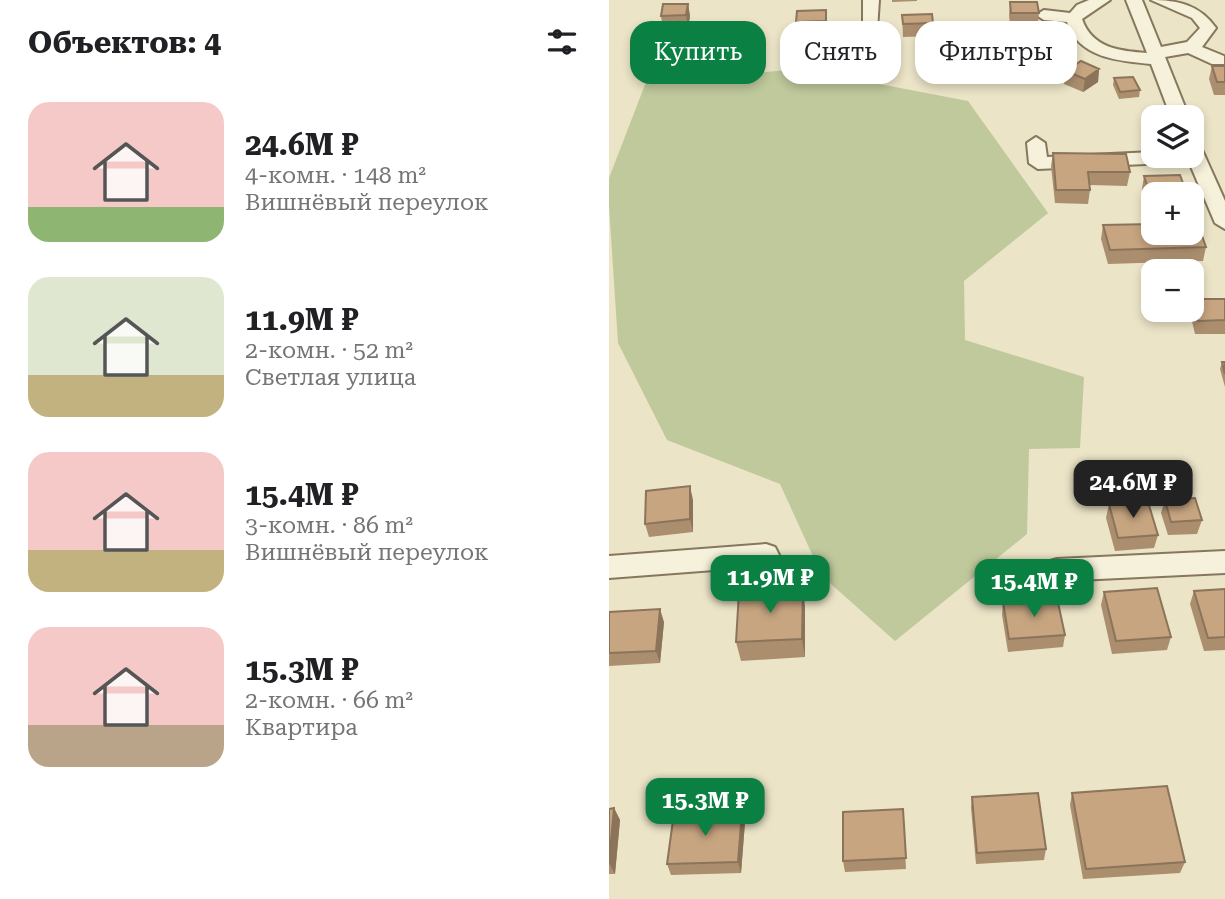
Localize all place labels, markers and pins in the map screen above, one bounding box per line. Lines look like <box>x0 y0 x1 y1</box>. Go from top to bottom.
pin: 24.6M ₽ <box>1068 461 1198 520</box>
pin: 11.9M ₽ <box>705 556 835 615</box>
pin: 15.4M ₽ <box>969 560 1099 619</box>
pin: 15.3M ₽ <box>640 778 770 838</box>

